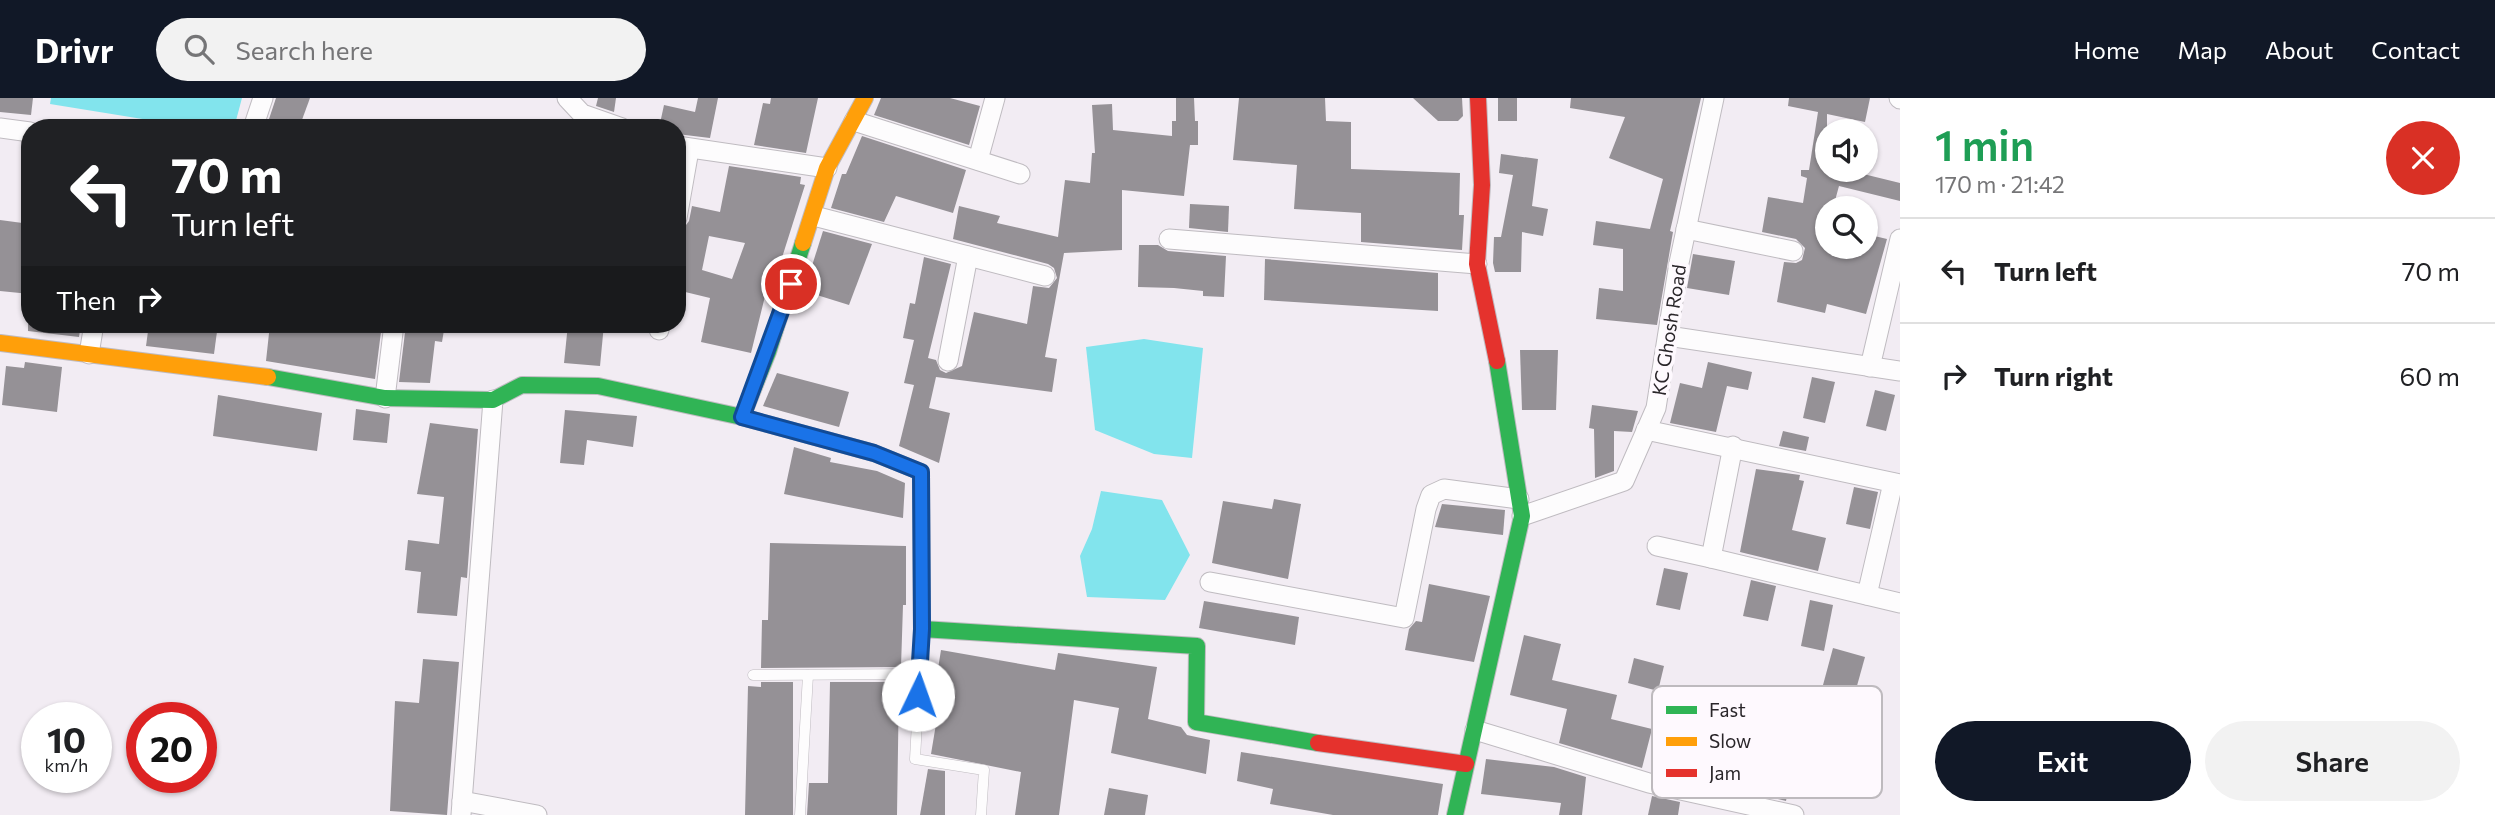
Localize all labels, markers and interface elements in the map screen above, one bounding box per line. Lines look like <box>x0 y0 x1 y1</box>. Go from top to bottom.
search box <box>156 18 646 81</box>
text: Drivr <box>35 29 114 70</box>
icon: search <box>180 30 218 68</box>
text: Search here <box>236 34 373 65</box>
text: Home <box>2074 35 2140 64</box>
text: Map <box>2178 35 2227 64</box>
text: About <box>2265 35 2333 64</box>
text: Contact <box>2371 35 2460 64</box>
text: 1 min <box>1935 118 2034 170</box>
map controls <box>1815 119 1878 259</box>
button: sound <box>1815 119 1878 182</box>
button: close <box>2386 121 2460 195</box>
text: 70 m <box>171 143 282 203</box>
icon: left <box>56 147 147 238</box>
text: 170 m · 21:42 <box>1935 170 2065 198</box>
button: search <box>1815 196 1878 259</box>
text: Turn left <box>171 203 295 243</box>
icon: left <box>1935 252 1973 290</box>
pin <box>761 254 821 314</box>
text: Turn left <box>1994 255 2097 286</box>
text: 70 m <box>2402 255 2460 286</box>
street label: KC Ghosh Road <box>1647 263 1690 397</box>
icon: arrive <box>772 265 810 303</box>
icon: right <box>130 280 168 318</box>
text: Then <box>56 284 116 315</box>
icon: right <box>1935 357 1973 395</box>
text: Turn right <box>1994 360 2113 391</box>
text: 60 m <box>2400 360 2460 391</box>
position arrow <box>881 658 955 732</box>
legend <box>1652 686 1882 798</box>
text: Fast <box>1709 698 1746 721</box>
speed limit sign: 20 <box>126 702 217 793</box>
text: 10 <box>47 717 86 760</box>
button: Exit <box>1935 721 2191 801</box>
button: Share <box>2205 721 2460 801</box>
text: Slow <box>1709 729 1751 752</box>
text: km/h <box>45 754 88 776</box>
text: Jam <box>1709 761 1741 784</box>

